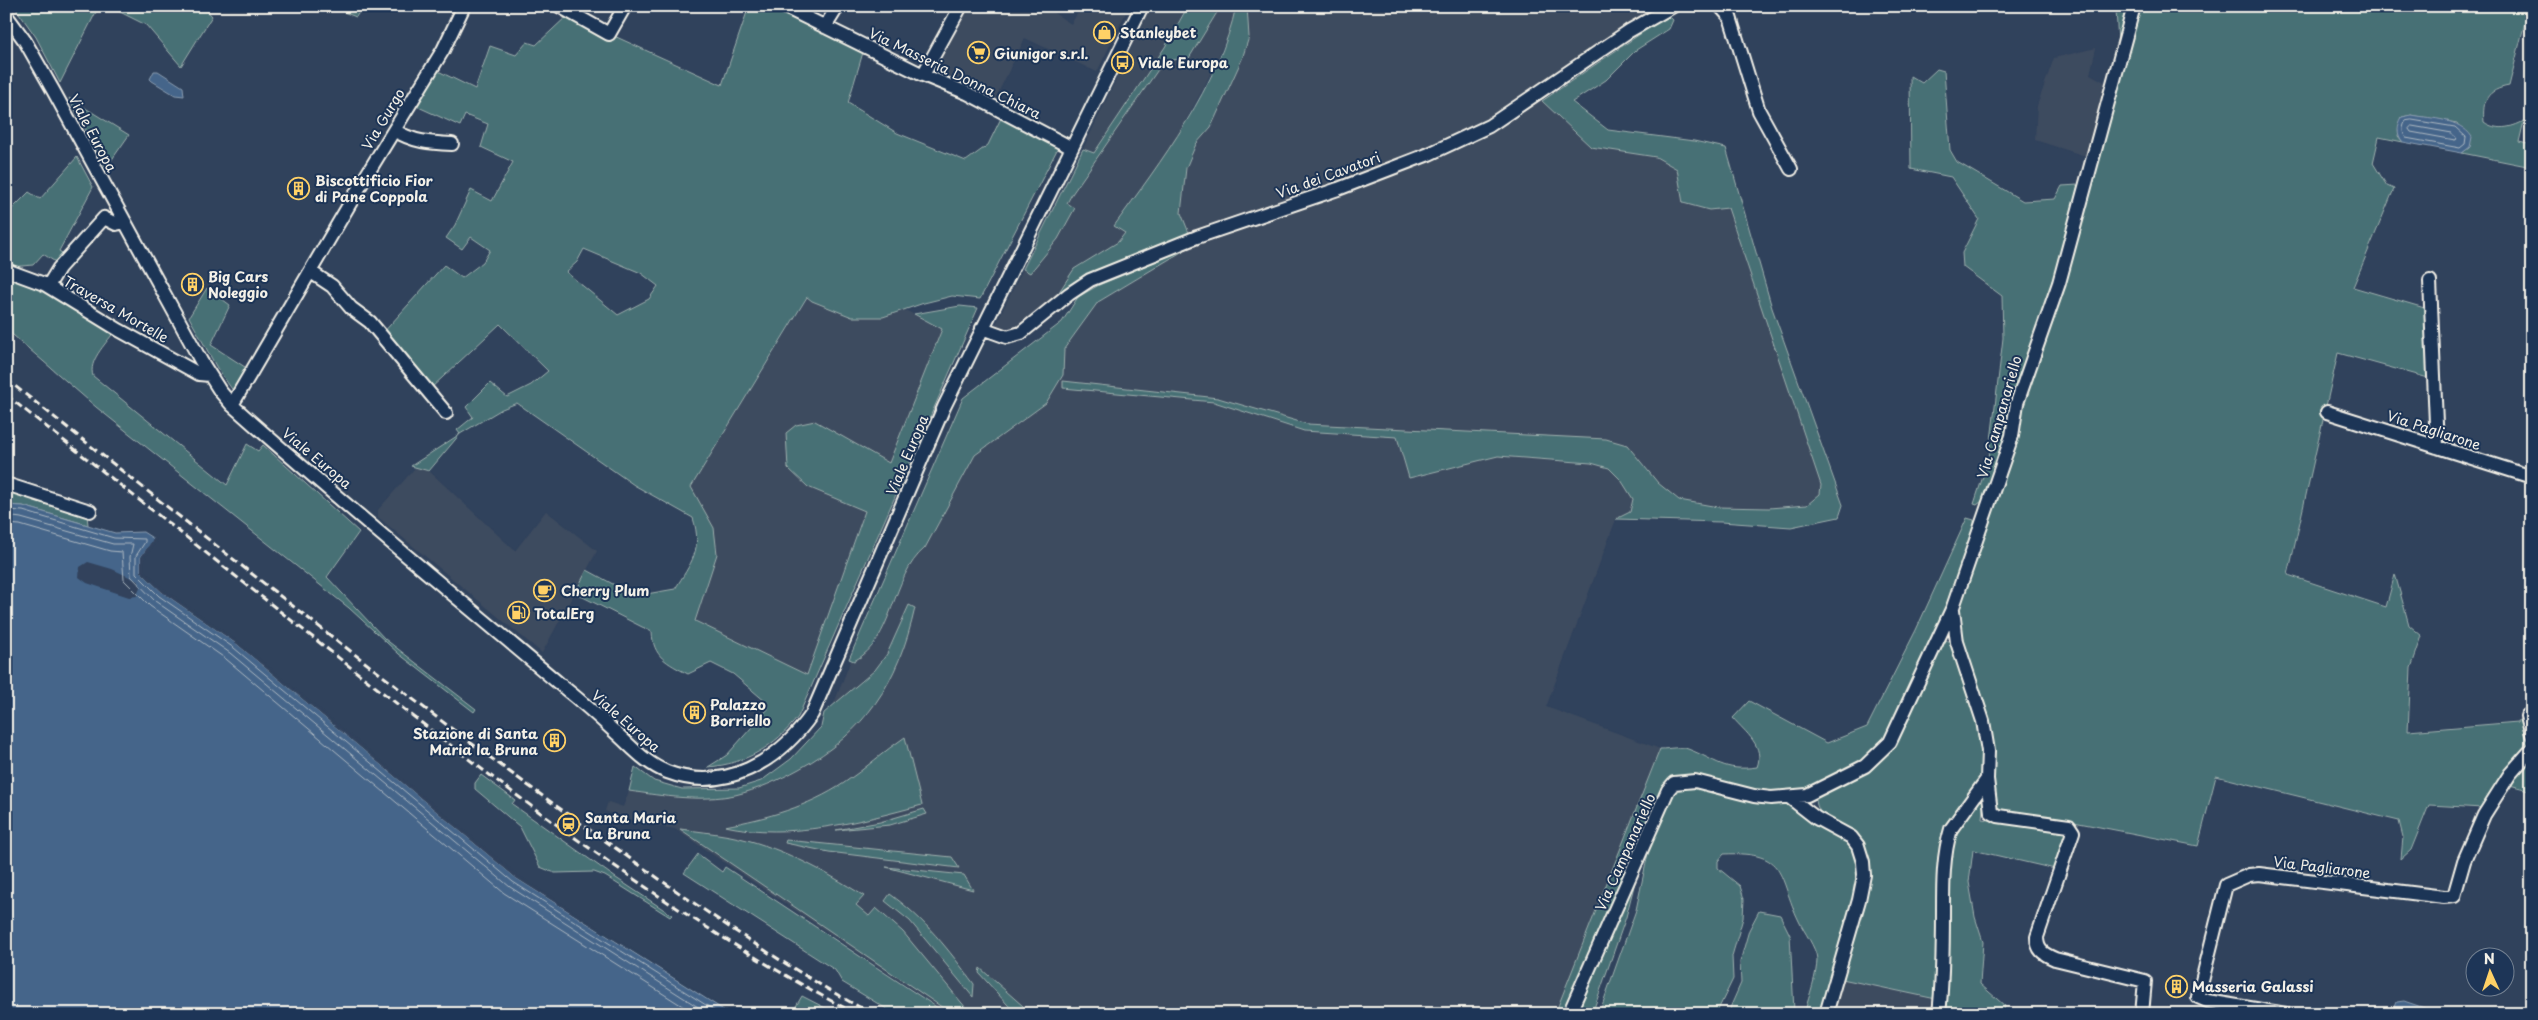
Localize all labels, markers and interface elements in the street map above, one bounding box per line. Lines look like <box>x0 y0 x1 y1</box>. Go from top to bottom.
shop icon: Stanleybet <box>1092 20 1116 44</box>
street label: Via Masseria Donna Chiara <box>865 22 1045 124</box>
place label: Stanleybet <box>1120 22 1197 43</box>
supermarket icon: Giunigor s.r.l. <box>966 41 990 65</box>
place label: Giunigor s.r.l. <box>994 43 1089 64</box>
bus stop icon: Viale Europa <box>1110 50 1134 74</box>
place label: Viale Europa <box>1138 52 1229 73</box>
street label: Via Gurgo <box>356 84 410 154</box>
street label: Viale Europa <box>64 90 123 176</box>
street label: Via dei Cavatori <box>1273 146 1383 204</box>
place label: Biscottificio Fior di Pane Coppola <box>315 170 434 207</box>
building icon: Biscottificio Fior di Pane Coppola <box>287 176 311 200</box>
place label: Big Cars Noleggio <box>208 266 268 303</box>
street label: Traversa Mortelle <box>59 270 173 348</box>
building icon: Big Cars Noleggio <box>180 272 204 296</box>
street label: Via Campanariello <box>1971 353 2027 481</box>
street label: Via Pagliarone <box>2384 405 2484 455</box>
street label: Viale Europa <box>881 411 934 498</box>
street label: Viale Europa <box>278 422 357 494</box>
cafe icon: Cherry Plum <box>533 578 557 602</box>
place label: Cherry Plum <box>561 580 649 601</box>
fuel station icon: TotalErg <box>506 601 530 625</box>
place label: TotalErg <box>534 603 594 624</box>
street label: Viale Europa <box>587 685 665 757</box>
place label: Palazzo Borriello <box>710 694 771 731</box>
building icon: Palazzo Borriello <box>682 700 706 724</box>
place label: Stazione di Santa Maria la Bruna <box>413 723 539 760</box>
building icon: Stazione di Santa Maria la Bruna <box>542 729 566 753</box>
street label: Via Campanariello <box>1590 790 1660 914</box>
place label: Santa Maria La Bruna <box>585 807 676 844</box>
station icon: Santa Maria La Bruna <box>557 813 581 837</box>
street label: Via Pagliarone <box>2272 851 2372 883</box>
north arrow <box>2466 948 2516 998</box>
text: N <box>2483 948 2495 969</box>
building icon: Masseria Galassi <box>2164 974 2188 998</box>
place label: Masseria Galassi <box>2192 976 2314 997</box>

